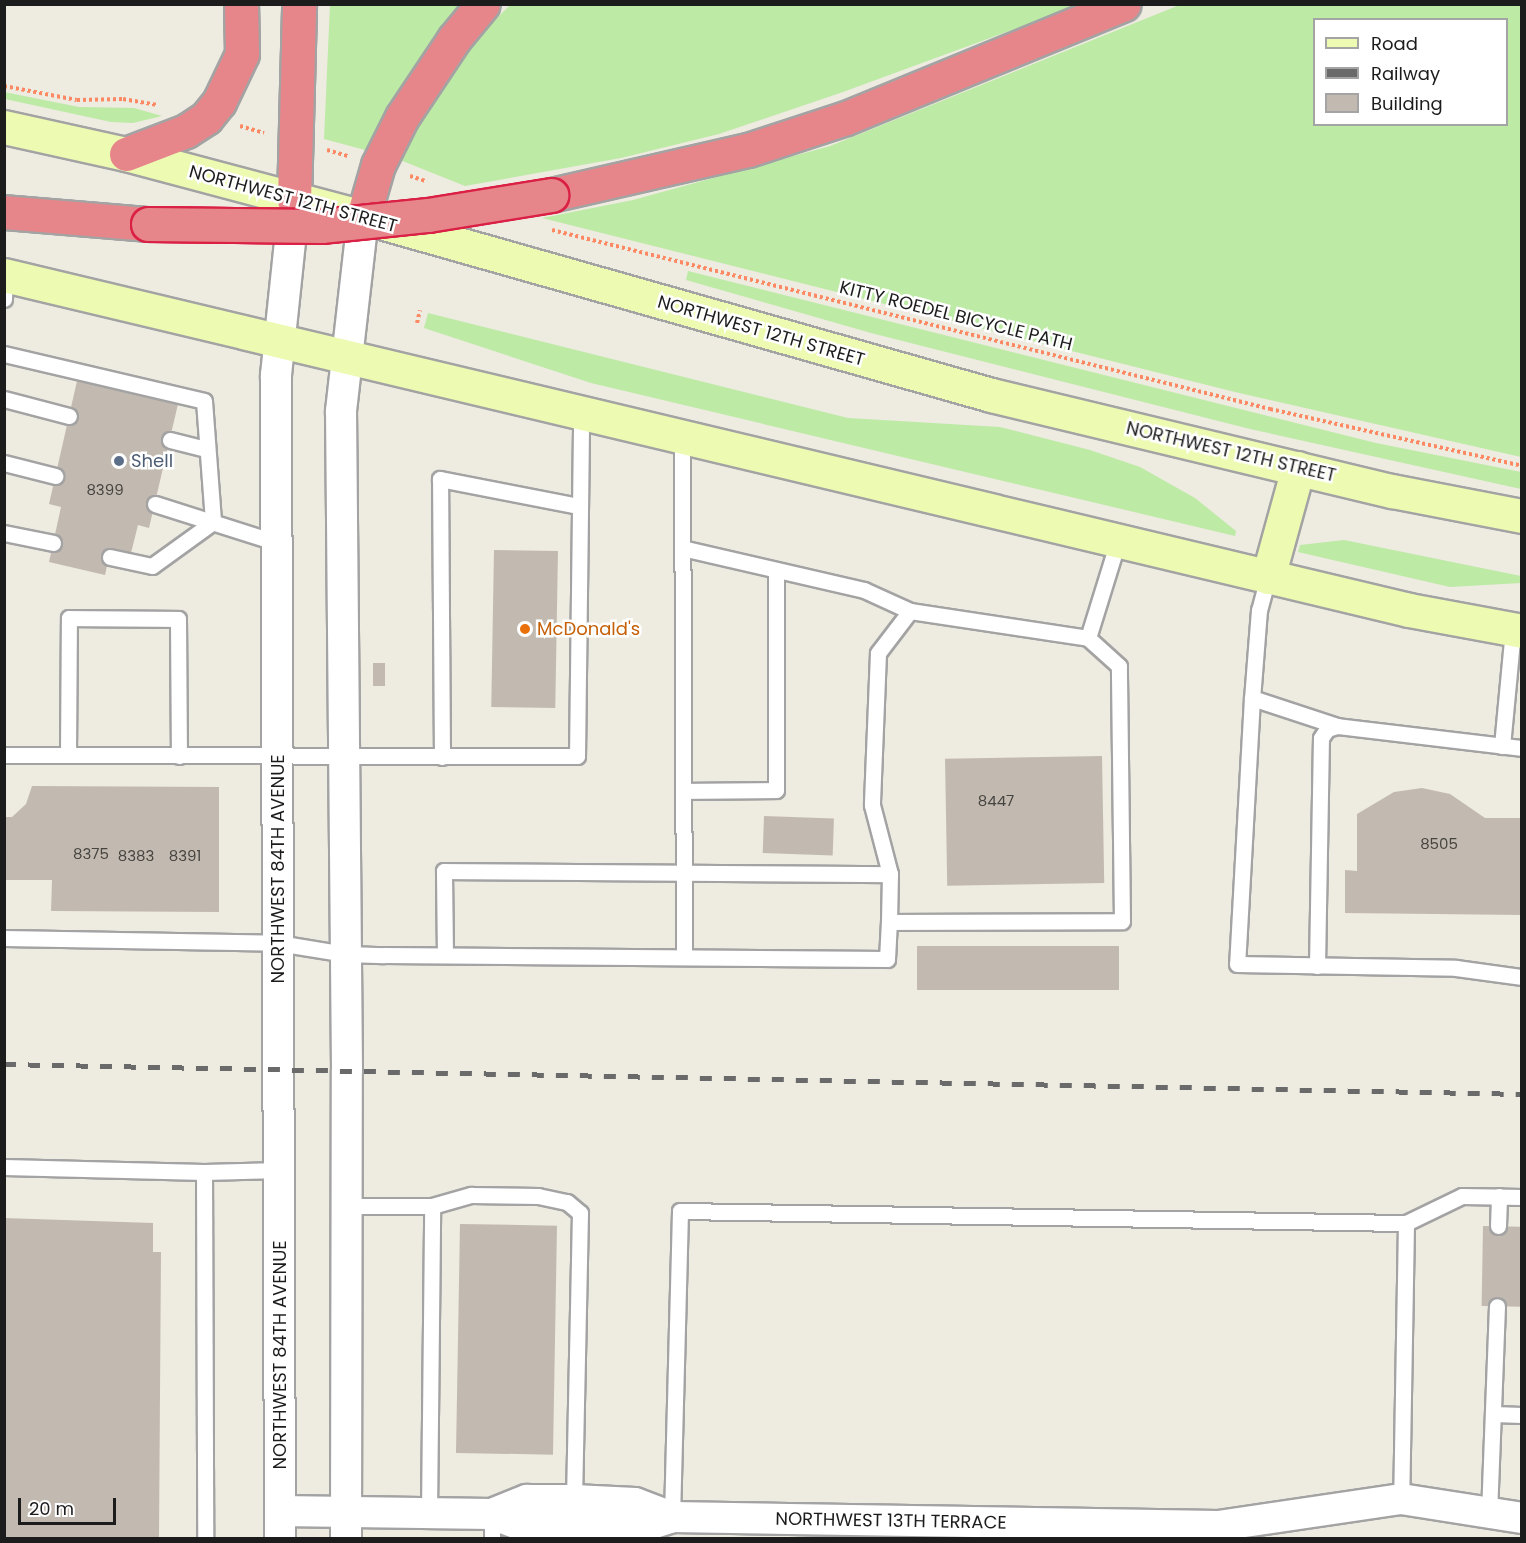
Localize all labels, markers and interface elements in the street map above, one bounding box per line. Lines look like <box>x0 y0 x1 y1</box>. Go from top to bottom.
legend <box>1313 18 1508 126</box>
text: Road <box>1371 31 1418 56</box>
text: Railway <box>1371 61 1440 86</box>
text: Building <box>1371 91 1443 116</box>
street label: NORTHWEST 12TH STREET <box>187 161 399 237</box>
street label: KITTY ROEDEL BICYCLE PATH <box>837 277 1075 355</box>
street label: NORTHWEST 12TH STREET <box>655 291 867 371</box>
street label: NORTHWEST 12TH STREET <box>1124 417 1338 487</box>
place label: Shell <box>131 450 173 472</box>
marker: Shell <box>112 454 126 468</box>
house number: 8399 <box>86 481 124 499</box>
place label: McDonald's <box>537 618 640 640</box>
marker: McDonald's <box>518 622 532 636</box>
street label: NORTHWEST 84TH AVENUE <box>267 754 289 984</box>
house number: 8447 <box>978 792 1014 810</box>
house number: 8505 <box>1420 835 1458 853</box>
house number: 8375 <box>73 845 109 863</box>
house number: 8383 <box>118 847 154 865</box>
house number: 8391 <box>169 847 201 865</box>
street label: NORTHWEST 84TH AVENUE <box>269 1240 291 1470</box>
scale bar <box>21 1486 118 1524</box>
text: 20 m <box>29 1496 74 1521</box>
street label: NORTHWEST 13TH TERRACE <box>775 1508 1007 1534</box>

